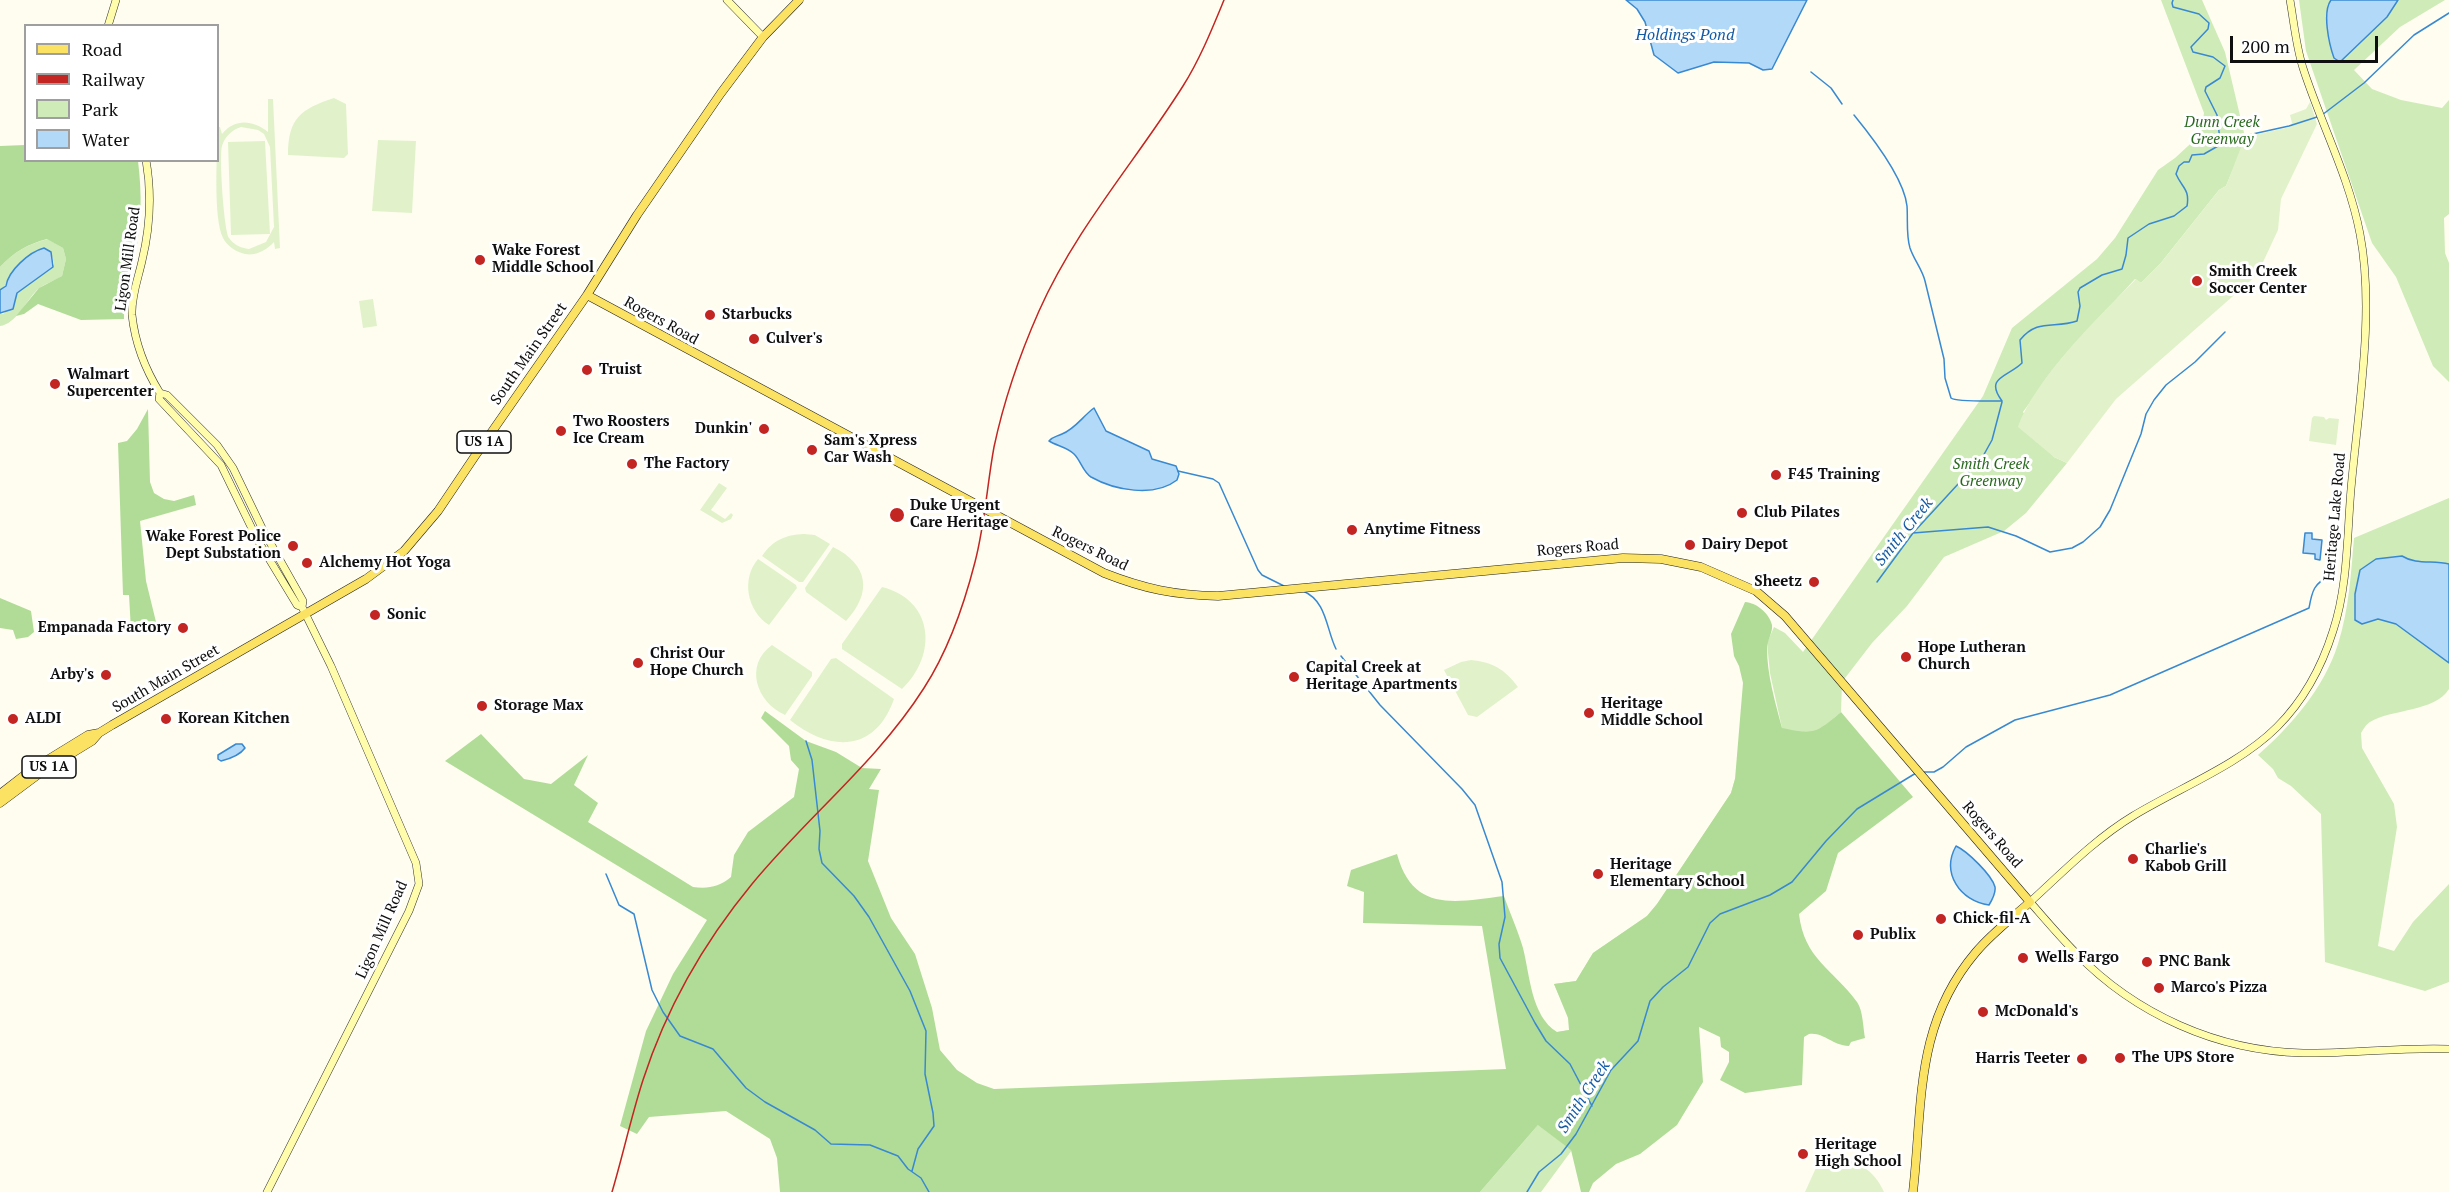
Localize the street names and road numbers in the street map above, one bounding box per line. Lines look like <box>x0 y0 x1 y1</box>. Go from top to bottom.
street label: Ligon Mill Road <box>112 206 144 312</box>
street label: Rogers Road <box>621 293 701 349</box>
street label: South Main Street <box>487 299 571 409</box>
road number: US 1A <box>457 431 511 453</box>
street label: Heritage Lake Road <box>2320 452 2350 582</box>
street label: Rogers Road <box>1049 523 1131 575</box>
street label: Rogers Road <box>1536 535 1620 561</box>
street label: South Main Street <box>109 641 223 717</box>
road number: US 1A <box>22 756 76 778</box>
street label: Rogers Road <box>1958 798 2026 872</box>
street label: Ligon Mill Road <box>352 878 412 982</box>

